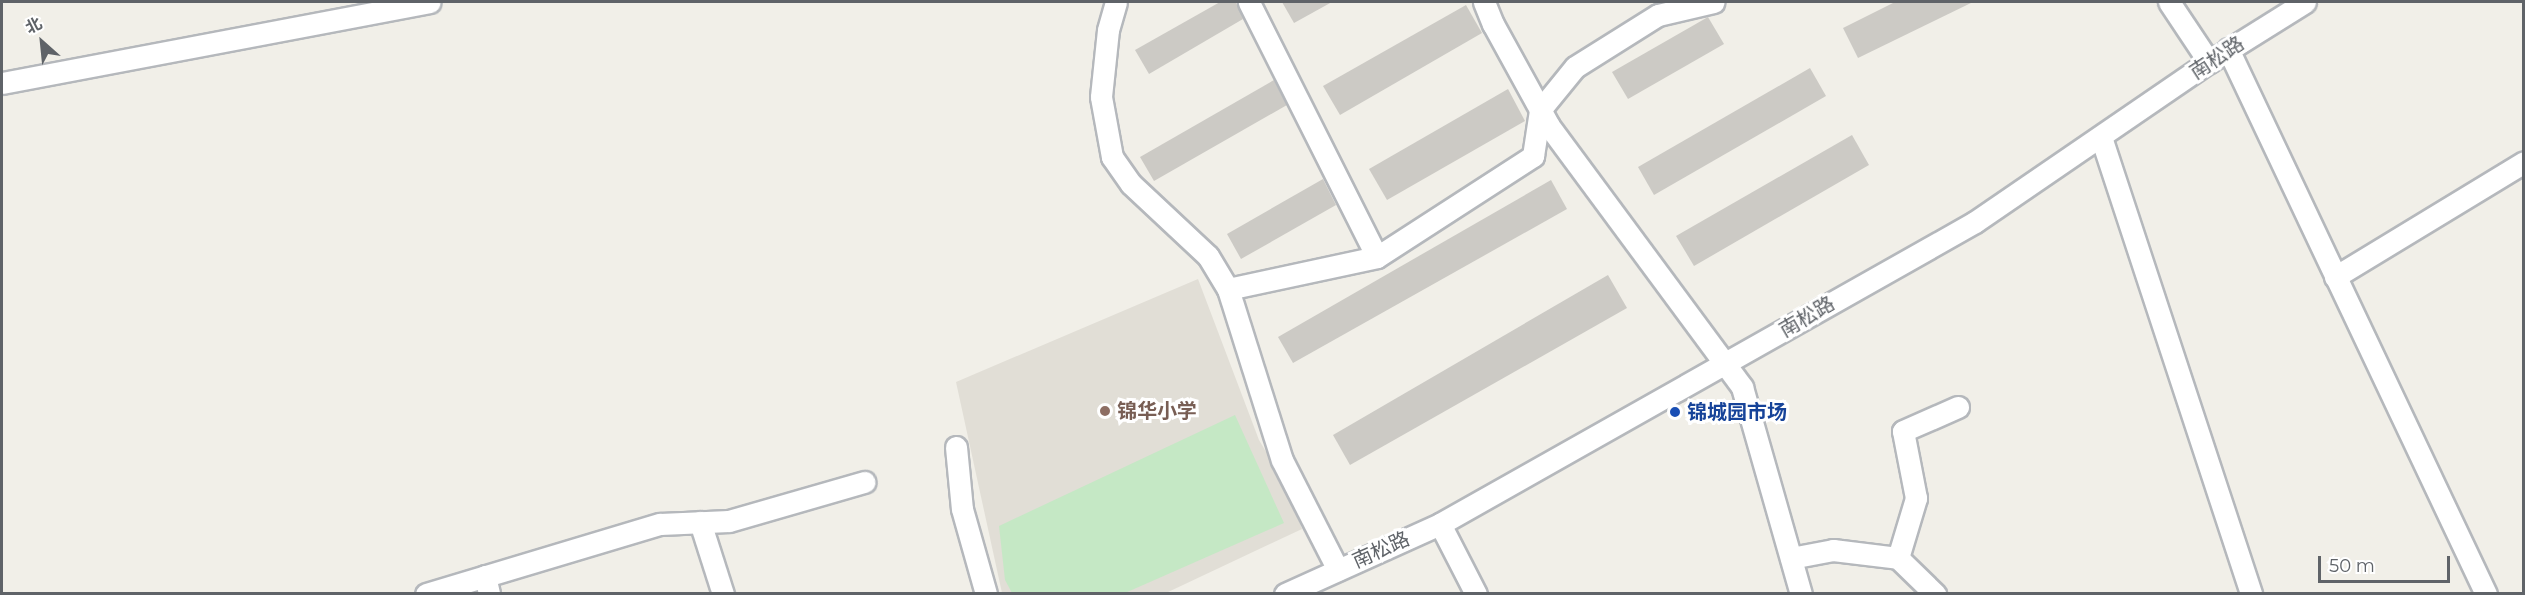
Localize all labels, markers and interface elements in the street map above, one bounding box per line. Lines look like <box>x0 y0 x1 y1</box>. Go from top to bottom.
north arrow <box>12 12 72 72</box>
text: 北 <box>22 13 45 38</box>
street label: 南松路 <box>2185 32 2249 84</box>
street label: 南松路 <box>1775 292 1839 342</box>
place label: 锦华小学 <box>1117 399 1197 423</box>
place label: 锦城园市场 <box>1687 400 1787 424</box>
marker: 锦华小学 <box>1098 404 1112 418</box>
marker: 锦城园市场 <box>1668 405 1682 419</box>
street label: 南松路 <box>1349 527 1413 573</box>
scale bar <box>2321 544 2453 582</box>
text: 50 m <box>2329 555 2375 577</box>

